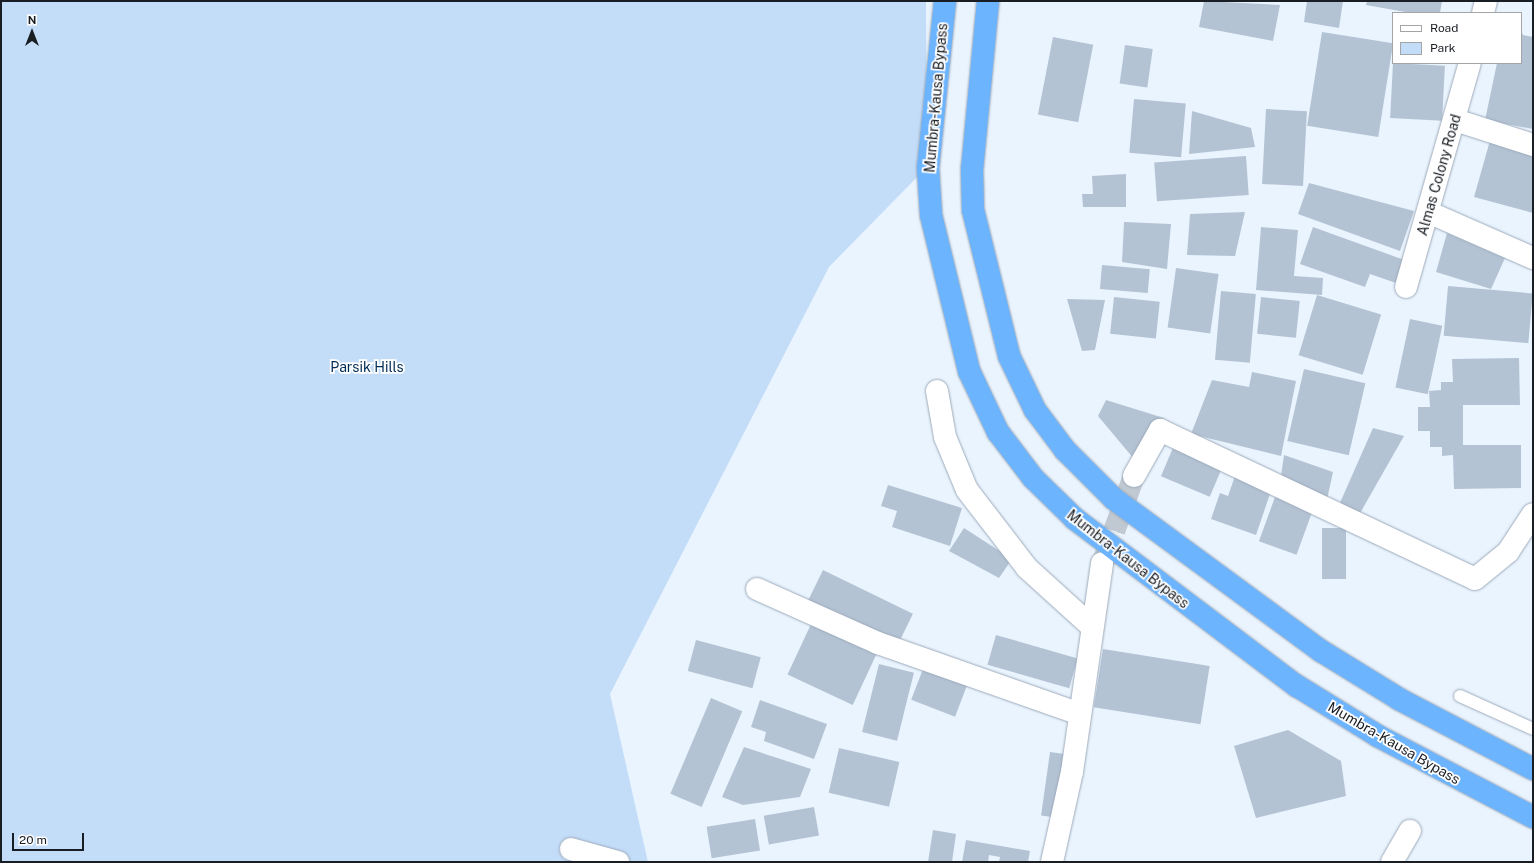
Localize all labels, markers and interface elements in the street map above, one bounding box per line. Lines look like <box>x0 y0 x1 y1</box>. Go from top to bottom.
north arrow <box>12 12 52 52</box>
legend <box>1392 12 1522 64</box>
text: N <box>28 14 36 26</box>
text: Road <box>1430 21 1458 35</box>
street label: Mumbra-Kausa Bypass <box>921 23 951 173</box>
text: Park <box>1430 41 1456 55</box>
street label: Almas Colony Road <box>1414 112 1464 238</box>
park label: Parsik Hills <box>330 359 404 375</box>
street label: Mumbra-Kausa Bypass <box>1064 506 1192 612</box>
street label: Mumbra-Kausa Bypass <box>1325 698 1463 788</box>
scale bar <box>14 825 86 851</box>
text: 20 m <box>19 833 47 847</box>

